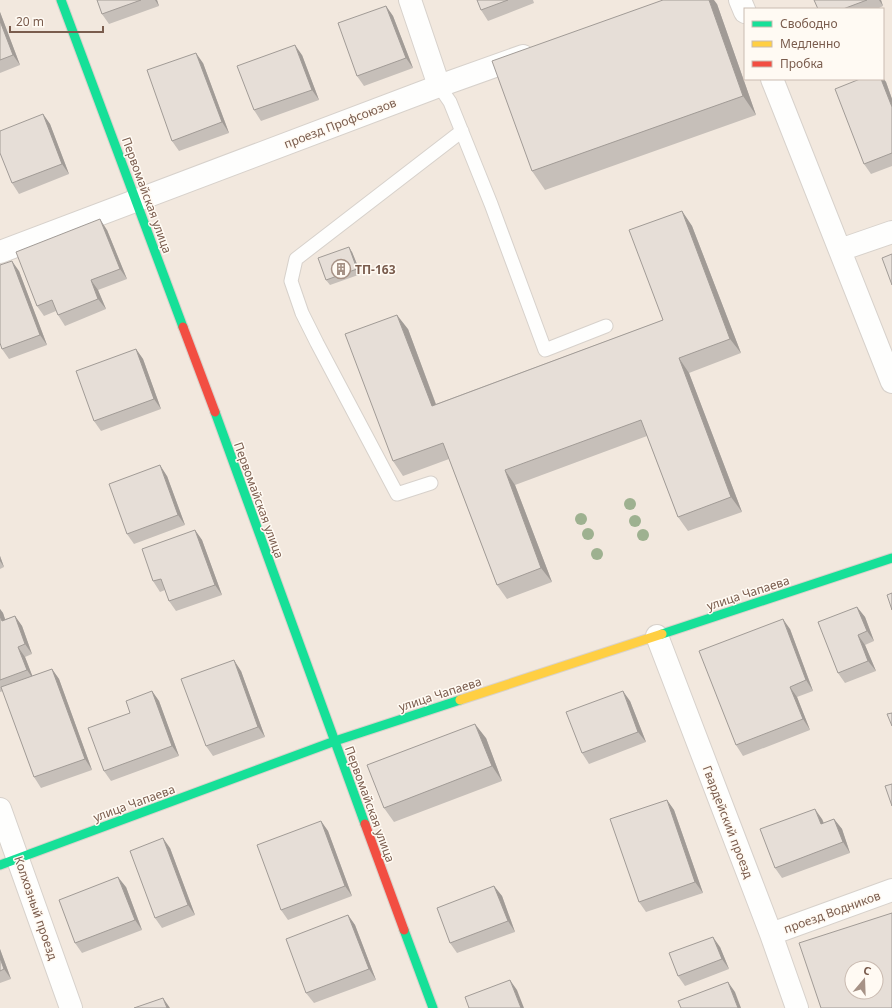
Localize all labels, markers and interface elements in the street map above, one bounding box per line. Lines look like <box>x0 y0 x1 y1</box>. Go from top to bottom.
scale bar <box>10 8 103 34</box>
legend <box>744 8 884 80</box>
text: 20 m <box>16 13 44 30</box>
text: Свободно <box>780 15 838 32</box>
text: Медленно <box>780 35 840 52</box>
text: Пробка <box>780 55 823 72</box>
street label: проезд Профсоюзов <box>281 94 399 152</box>
street label: Первомайская улица <box>118 134 176 256</box>
building icon: ТП-163 <box>330 258 352 280</box>
place label: ТП-163 <box>355 261 396 278</box>
street label: Первомайская улица <box>230 439 288 561</box>
street label: улица Чапаева <box>705 572 791 614</box>
street label: улица Чапаева <box>397 673 483 715</box>
street label: Первомайская улица <box>341 743 399 865</box>
street label: Гвардейский проезд <box>699 763 758 881</box>
street label: улица Чапаева <box>91 780 177 826</box>
street label: Колхозный проезд <box>10 854 62 963</box>
street label: проезд Водников <box>781 887 883 937</box>
north arrow <box>844 960 884 1000</box>
text: С <box>862 962 873 978</box>

